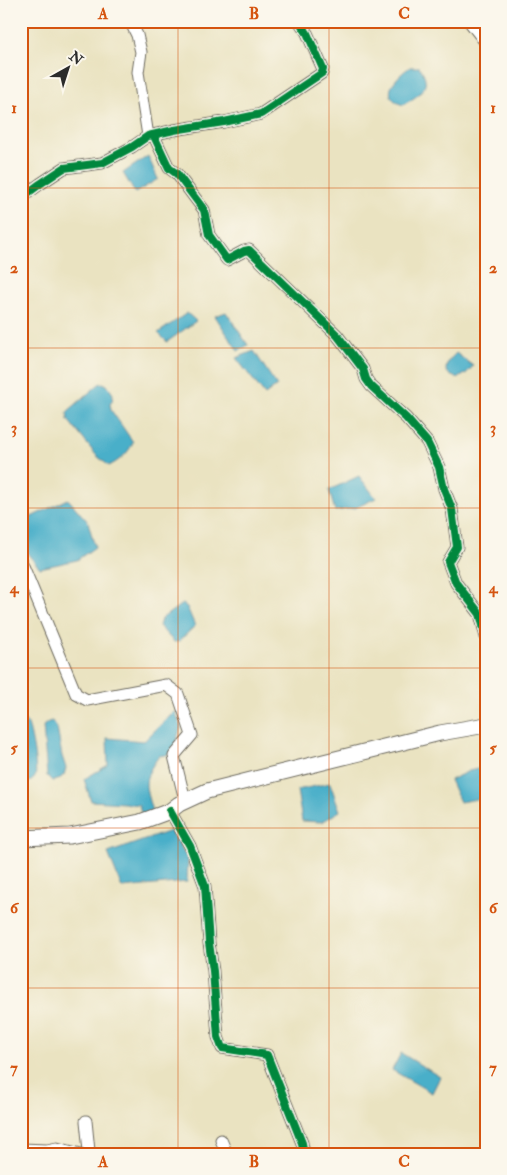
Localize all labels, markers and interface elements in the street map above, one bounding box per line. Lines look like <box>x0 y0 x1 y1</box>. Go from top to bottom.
text: A <box>97 4 109 24</box>
text: B <box>249 4 259 24</box>
text: C <box>398 4 410 24</box>
north arrow <box>42 42 92 92</box>
text: N <box>65 47 86 69</box>
text: 1 <box>11 98 17 118</box>
text: 1 <box>490 98 496 118</box>
text: 2 <box>10 258 18 278</box>
text: 2 <box>489 258 497 278</box>
text: 3 <box>11 418 17 438</box>
text: 3 <box>490 418 496 438</box>
text: 4 <box>9 578 20 598</box>
text: 4 <box>488 578 499 598</box>
text: 5 <box>10 738 18 758</box>
text: 5 <box>489 738 497 758</box>
text: 6 <box>10 898 20 918</box>
text: 6 <box>489 898 499 918</box>
text: 7 <box>10 1058 18 1078</box>
text: 7 <box>489 1058 497 1078</box>
text: A <box>97 1152 109 1172</box>
text: B <box>249 1152 259 1172</box>
text: C <box>398 1152 410 1172</box>

